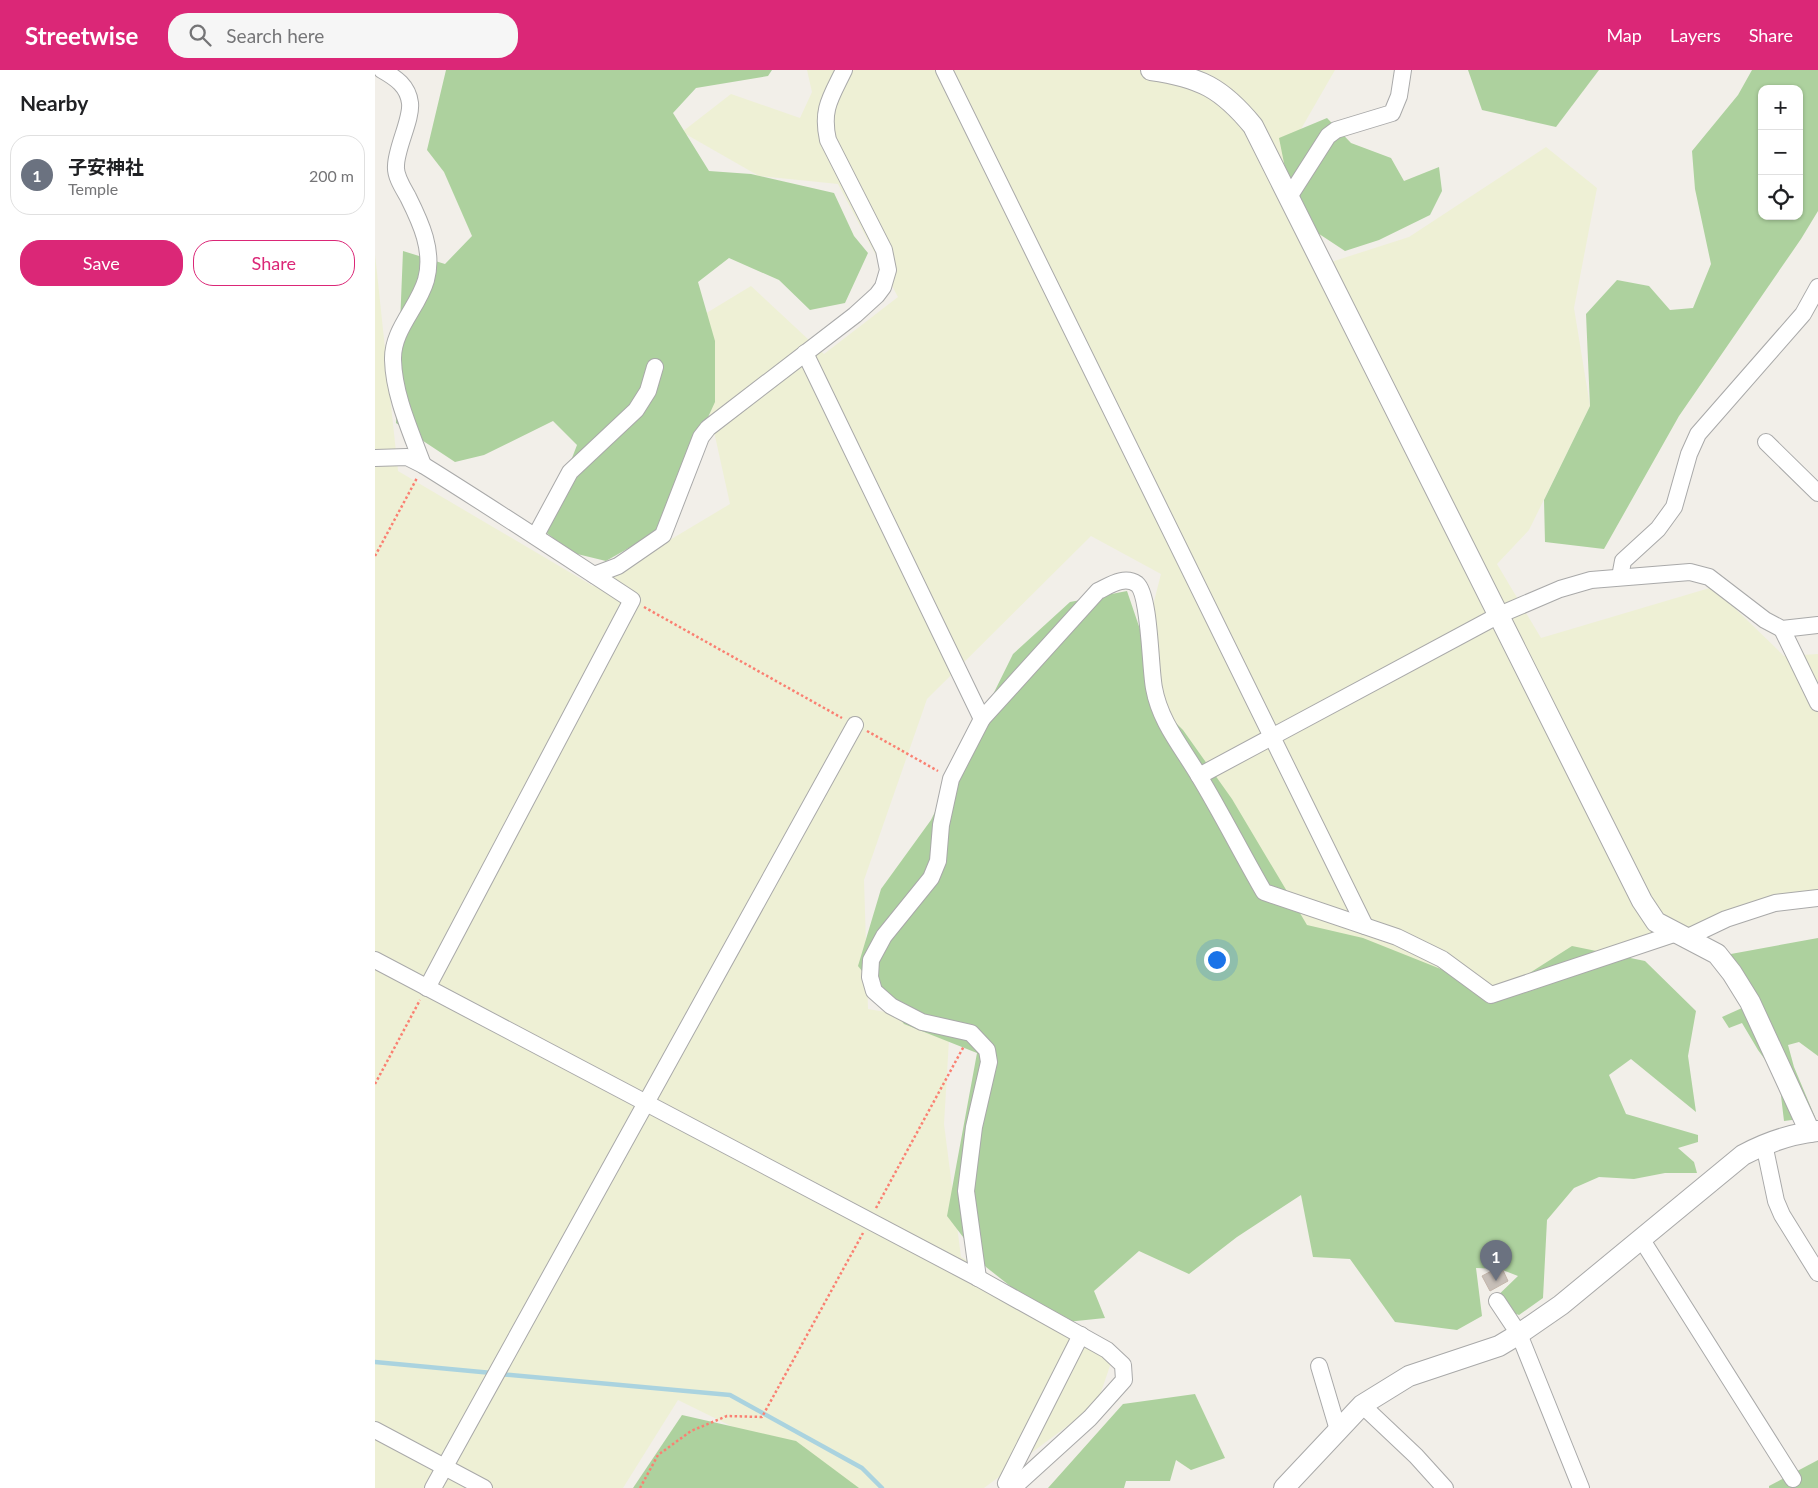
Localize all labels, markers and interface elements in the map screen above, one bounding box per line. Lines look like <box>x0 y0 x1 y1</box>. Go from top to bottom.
search box <box>168 13 518 58</box>
text: Streetwise <box>25 21 138 50</box>
icon: search <box>186 21 214 49</box>
text: Search here <box>226 24 324 47</box>
text: Map <box>1606 24 1642 46</box>
text: Layers <box>1670 24 1721 46</box>
text: Share <box>1749 24 1793 46</box>
map controls <box>1758 85 1803 220</box>
button: + <box>1758 85 1803 130</box>
text: Nearby <box>20 90 88 115</box>
button: − <box>1758 130 1803 175</box>
text: 子安神社 <box>68 155 144 178</box>
text: 1 <box>32 166 42 185</box>
text: 200 m <box>309 166 354 185</box>
button: locate <box>1758 175 1803 220</box>
text: Temple <box>68 179 118 198</box>
button: Save <box>20 240 183 286</box>
button: Share <box>193 240 355 286</box>
your location <box>1204 947 1230 973</box>
pin: 1 <box>1480 1240 1512 1281</box>

